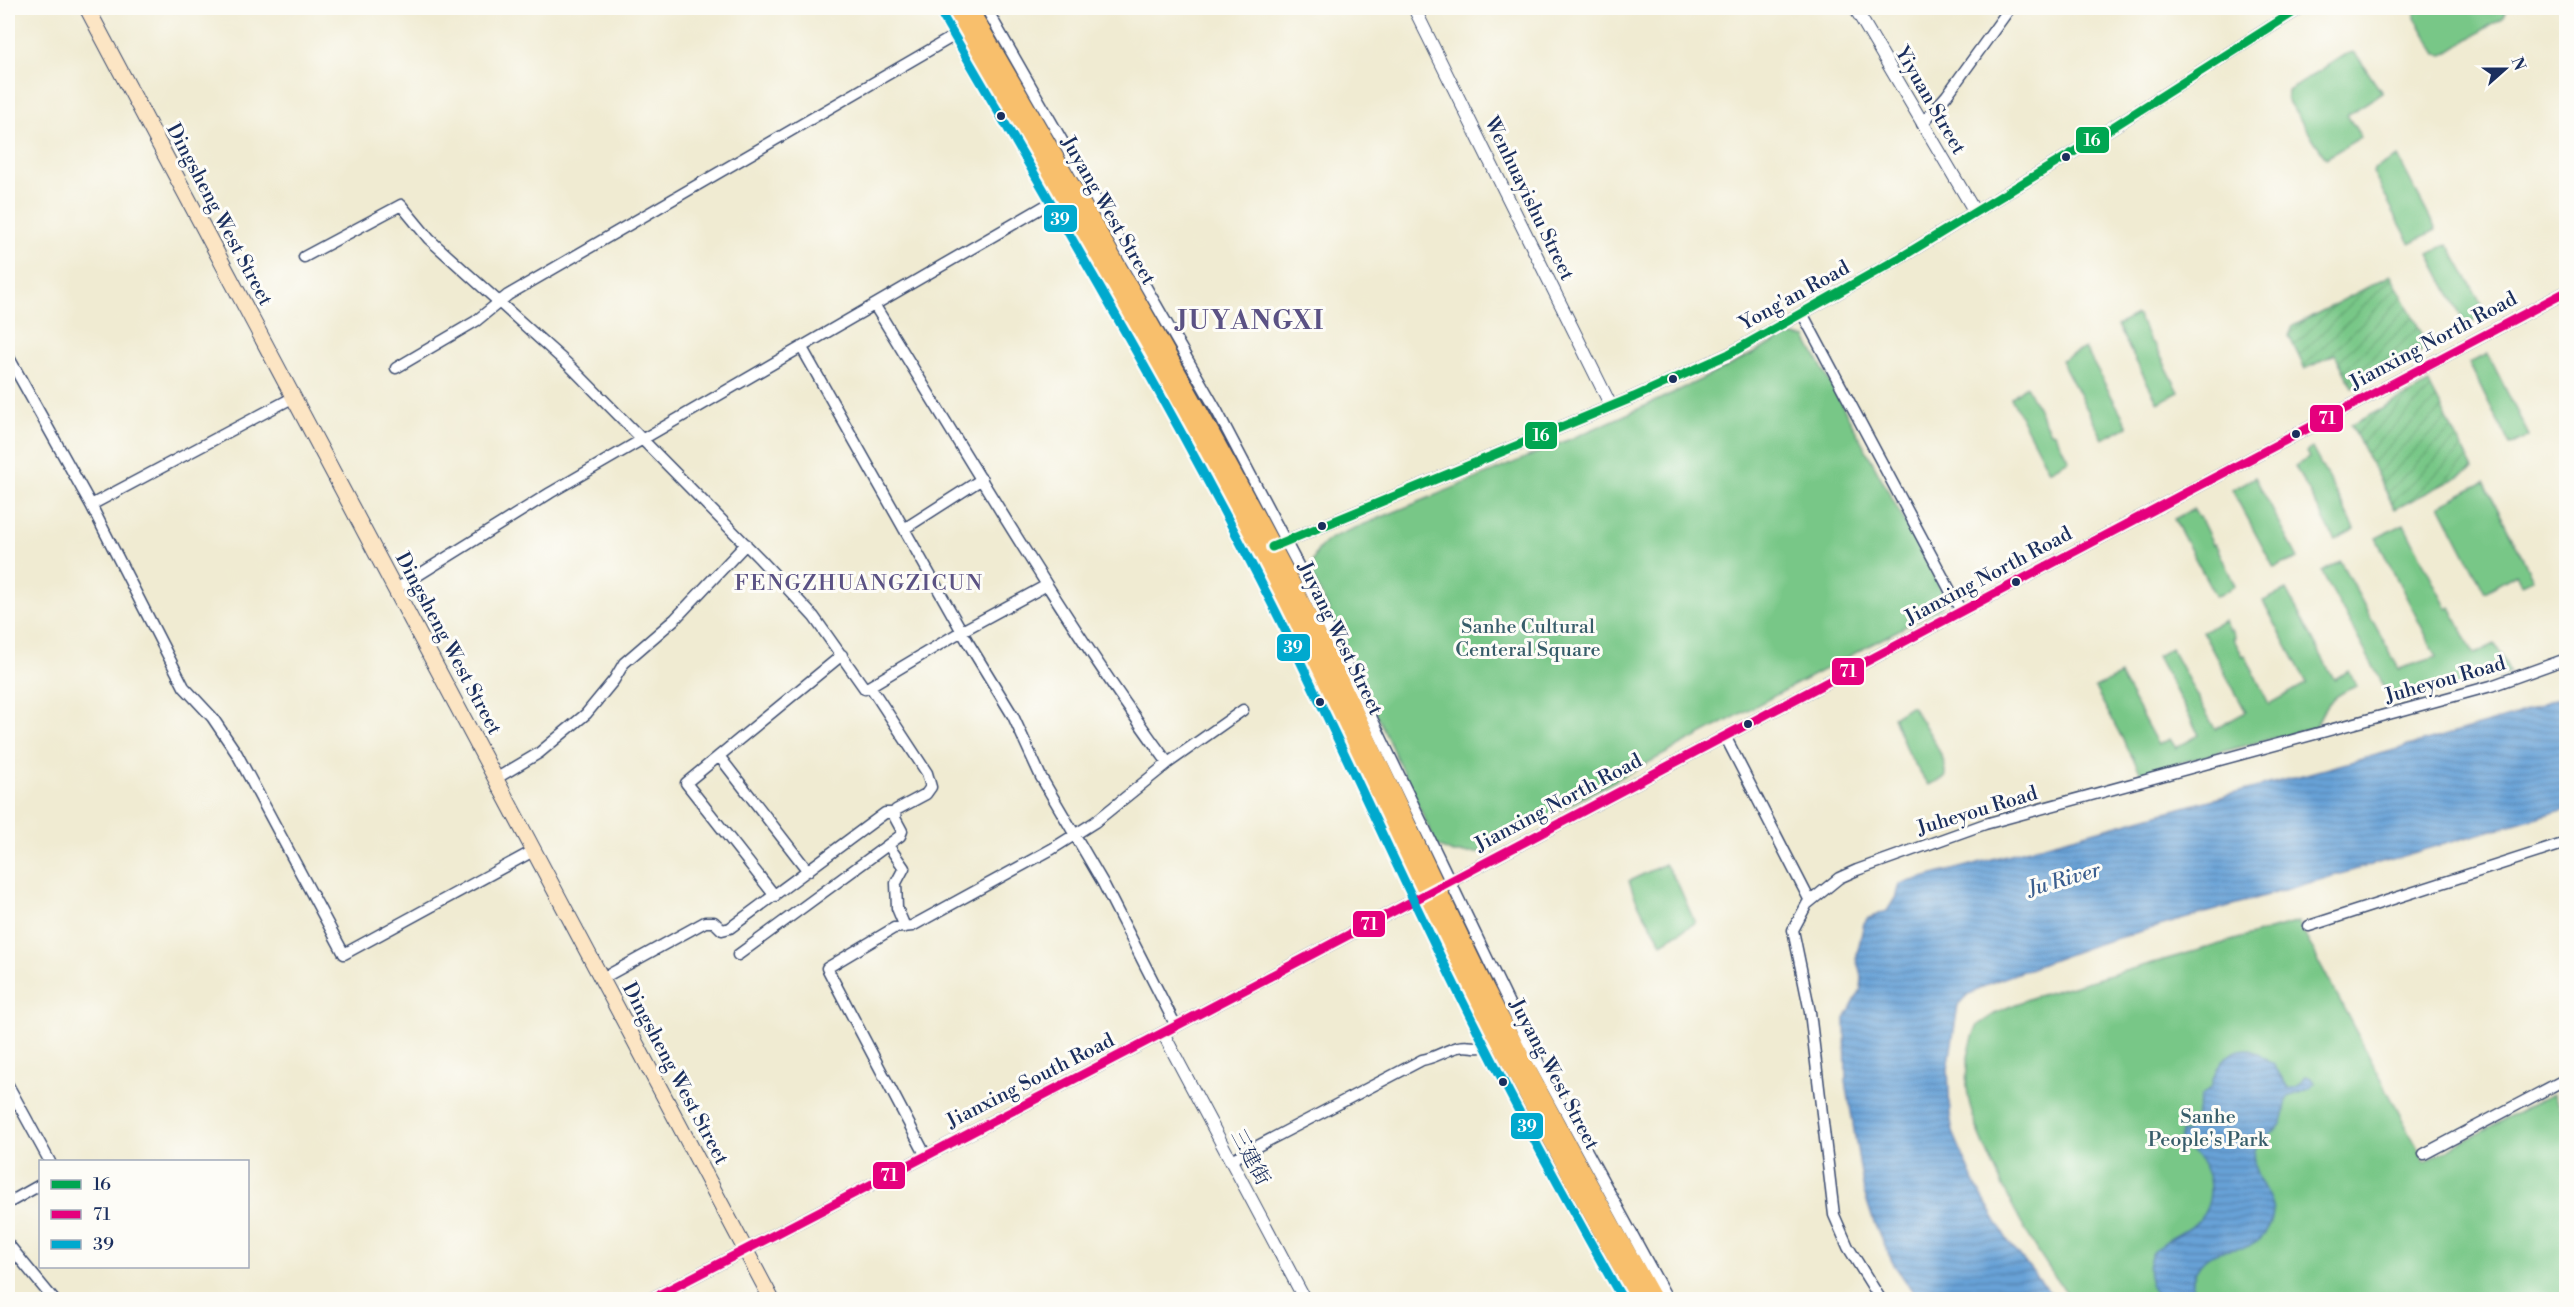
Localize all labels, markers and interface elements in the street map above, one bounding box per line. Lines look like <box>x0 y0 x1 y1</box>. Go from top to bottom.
north arrow <box>2475 39 2535 99</box>
street label: Yiyuan Street <box>1888 41 1971 159</box>
text: N <box>2506 54 2530 74</box>
unlabelled marker <box>995 110 1007 122</box>
street label: Wenhuayishu Street <box>1478 112 1579 285</box>
street label: Dingsheng West Street <box>160 119 277 310</box>
line badge: 16 <box>2075 126 2110 154</box>
street label: Juyang West Street <box>1054 131 1160 290</box>
text: 16 <box>2083 131 2101 151</box>
unlabelled marker <box>2060 151 2072 163</box>
line badge: 39 <box>1043 204 1078 233</box>
text: 39 <box>1050 210 1070 230</box>
street label: Yong'an Road <box>1734 255 1855 337</box>
street label: Jianxing North Road <box>2345 286 2522 396</box>
district label: JUYANGXI <box>1174 305 1325 337</box>
unlabelled marker <box>1667 373 1679 385</box>
line badge: 71 <box>2309 404 2344 433</box>
text: 71 <box>2318 409 2336 429</box>
line badge: 16 <box>1524 421 1558 450</box>
text: 16 <box>1532 426 1550 446</box>
unlabelled marker <box>2290 428 2302 440</box>
unlabelled marker <box>1316 520 1328 532</box>
street label: Jianxing North Road <box>1900 521 2077 631</box>
street label: Dingsheng West Street <box>389 548 506 739</box>
street label: Juyang West Street <box>1291 557 1388 719</box>
district label: FENGZHUANGZICUN <box>734 570 984 597</box>
unlabelled marker <box>2010 576 2022 588</box>
park label: Sanhe Cultural Centeral Square <box>1455 615 1601 663</box>
line badge: 39 <box>1276 633 1311 662</box>
text: 39 <box>1283 638 1303 658</box>
street label: Juheyou Road <box>2381 651 2509 710</box>
line badge: 71 <box>1831 657 1865 686</box>
text: 71 <box>1839 662 1857 682</box>
unlabelled marker <box>1314 696 1326 708</box>
unlabelled marker <box>1742 718 1754 730</box>
street label: Jianxing North Road <box>1470 748 1647 858</box>
street label: Juheyou Road <box>1913 781 2041 842</box>
water label: Ju River <box>2023 857 2105 903</box>
line badge: 71 <box>1352 910 1386 938</box>
text: 71 <box>1360 915 1378 935</box>
street label: Dingsheng West Street <box>616 978 733 1169</box>
street label: Juyang West Street <box>1503 994 1604 1155</box>
street label: Jianxing South Road <box>942 1028 1119 1135</box>
unlabelled marker <box>1497 1076 1509 1088</box>
park label: Sanhe People's Park <box>2148 1105 2270 1153</box>
line badge: 39 <box>1510 1112 1544 1140</box>
text: 39 <box>1517 1117 1537 1137</box>
street label: 三建街 <box>1225 1125 1275 1190</box>
legend <box>39 1160 249 1268</box>
line badge: 71 <box>872 1161 906 1190</box>
text: 71 <box>880 1166 898 1186</box>
text: 16 <box>93 1173 111 1196</box>
text: 71 <box>93 1203 111 1226</box>
text: 39 <box>93 1233 114 1256</box>

